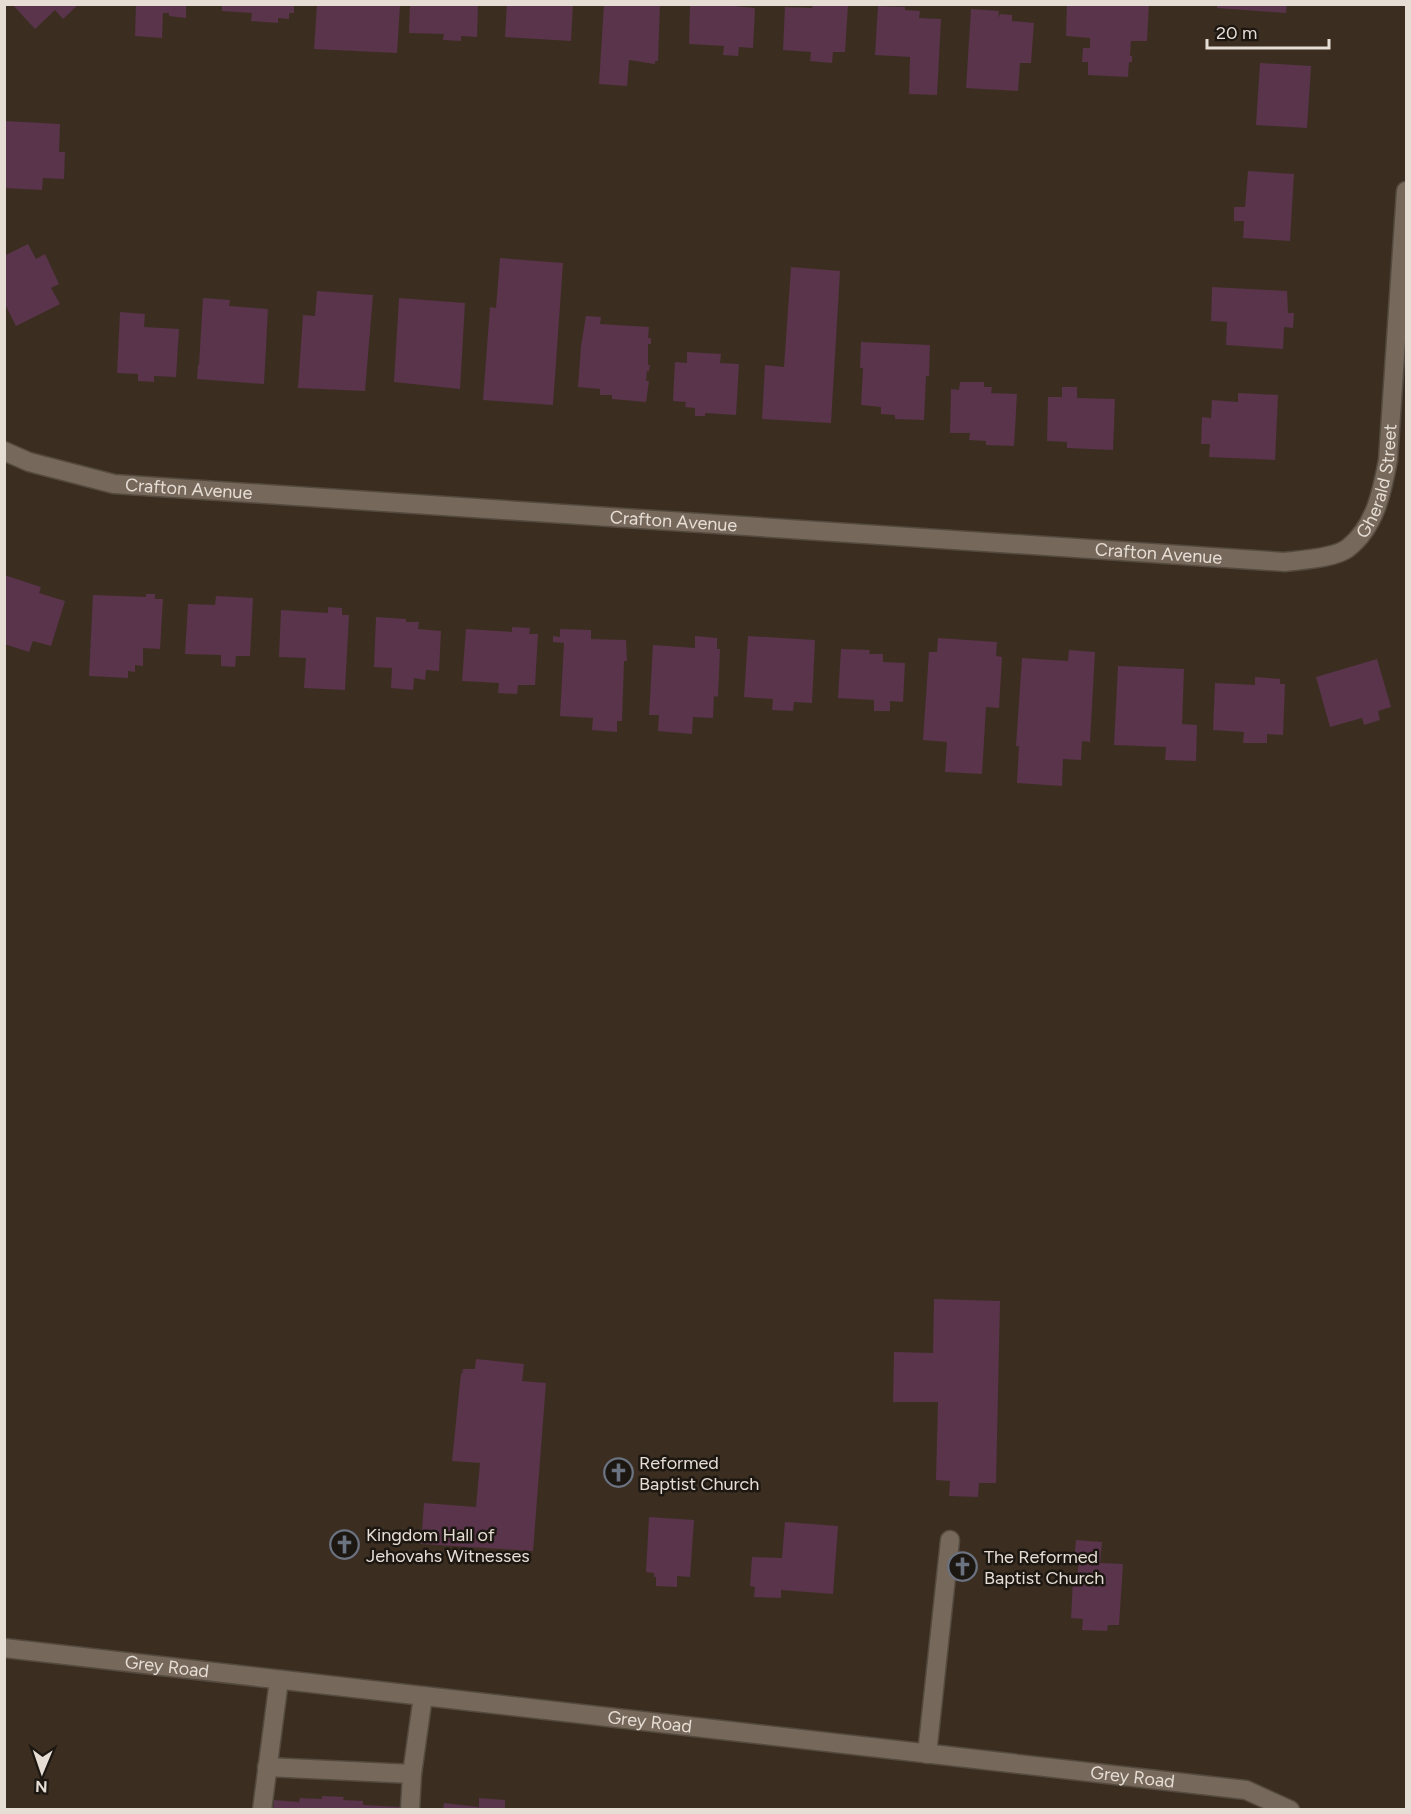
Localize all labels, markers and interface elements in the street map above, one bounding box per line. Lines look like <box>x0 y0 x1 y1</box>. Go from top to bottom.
scale bar <box>1207 12 1328 50</box>
text: 20 m <box>1216 22 1257 44</box>
street label: Gherald Street <box>1351 423 1401 543</box>
street label: Crafton Avenue <box>124 474 253 504</box>
street label: Crafton Avenue <box>609 506 738 537</box>
street label: Crafton Avenue <box>1094 538 1223 569</box>
place label: Reformed Baptist Church <box>639 1452 759 1495</box>
church icon: Reformed Baptist Church <box>602 1457 634 1489</box>
place label: Kingdom Hall of Jehovahs Witnesses <box>366 1524 530 1567</box>
church icon: Kingdom Hall of Jehovahs Witnesses <box>329 1529 361 1561</box>
place label: The Reformed Baptist Church <box>984 1546 1104 1589</box>
church icon: The Reformed Baptist Church <box>947 1551 979 1583</box>
street label: Grey Road <box>124 1651 210 1682</box>
street label: Grey Road <box>606 1706 693 1738</box>
north arrow <box>12 1742 72 1802</box>
street label: Grey Road <box>1089 1761 1176 1793</box>
text: N <box>35 1777 48 1796</box>

